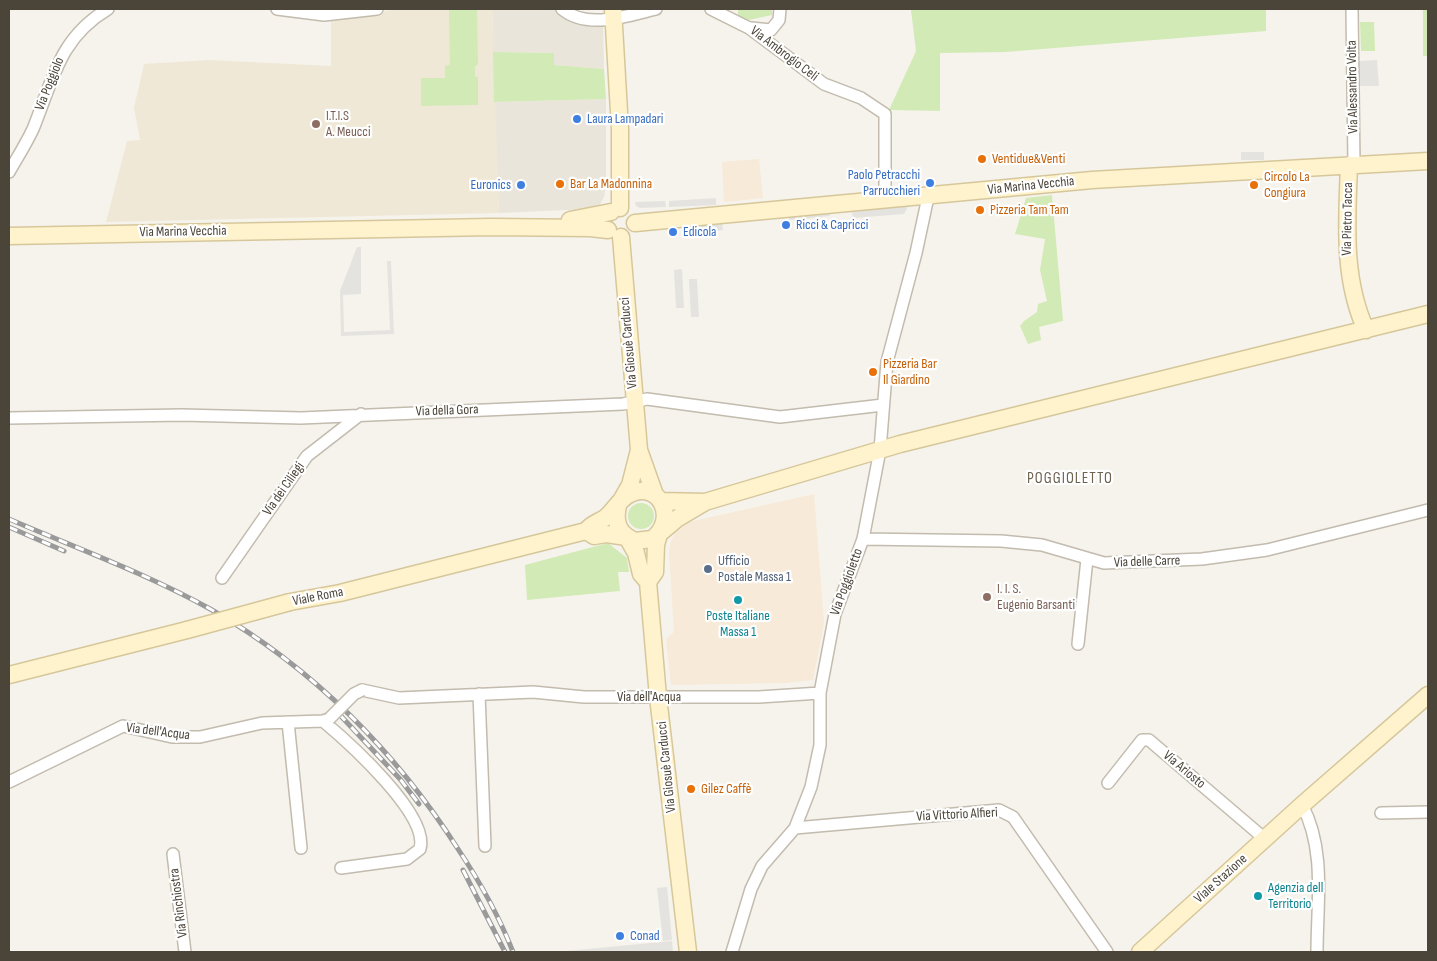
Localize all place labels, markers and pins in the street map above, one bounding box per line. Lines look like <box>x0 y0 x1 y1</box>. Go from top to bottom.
place label: I.T.I.S A. Meucci <box>326 108 371 140</box>
place label: Laura Lampadari <box>587 111 663 127</box>
marker: Laura Lampadari <box>571 113 583 125</box>
marker: I.T.I.S A. Meucci <box>310 118 322 130</box>
place label: Ventidue&Venti <box>992 151 1065 167</box>
marker: Ventidue&Venti <box>976 153 988 165</box>
place label: Paolo Petracchi Parrucchieri <box>848 167 920 200</box>
place label: Circolo La Congiura <box>1264 169 1310 202</box>
place label: Bar La Madonnina <box>570 176 652 192</box>
place label: Euronics <box>471 177 511 193</box>
marker: Paolo Petracchi Parrucchieri <box>924 177 936 189</box>
marker: Bar La Madonnina <box>554 178 566 190</box>
marker: Euronics <box>515 179 527 191</box>
marker: Circolo La Congiura <box>1248 179 1260 191</box>
place label: Pizzeria Tam Tam <box>990 202 1069 218</box>
marker: Pizzeria Tam Tam <box>974 204 986 216</box>
place label: Ricci & Capricci <box>796 217 868 233</box>
marker: Ricci & Capricci <box>780 219 792 231</box>
place label: Edicola <box>683 224 716 240</box>
marker: Edicola <box>667 226 679 238</box>
place label: Pizzeria Bar Il Giardino <box>883 356 937 388</box>
marker: Pizzeria Bar Il Giardino <box>867 366 879 378</box>
place label: Ufficio Postale Massa 1 <box>718 553 791 586</box>
marker: Ufficio Postale Massa 1 <box>702 563 714 575</box>
place label: I. I. S. Eugenio Barsanti <box>997 581 1075 614</box>
marker: I. I. S. Eugenio Barsanti <box>981 591 993 603</box>
marker: Poste Italiane Massa 1 <box>732 594 744 606</box>
place label: Poste Italiane Massa 1 <box>706 608 770 640</box>
place label: Gilez Caffè <box>701 781 751 797</box>
marker: Gilez Caffè <box>685 783 697 795</box>
place label: Agenzia dell Territorio <box>1268 880 1323 912</box>
marker: Agenzia dell Territorio <box>1252 890 1264 902</box>
place label: Conad <box>630 928 660 944</box>
marker: Conad <box>614 930 626 942</box>

